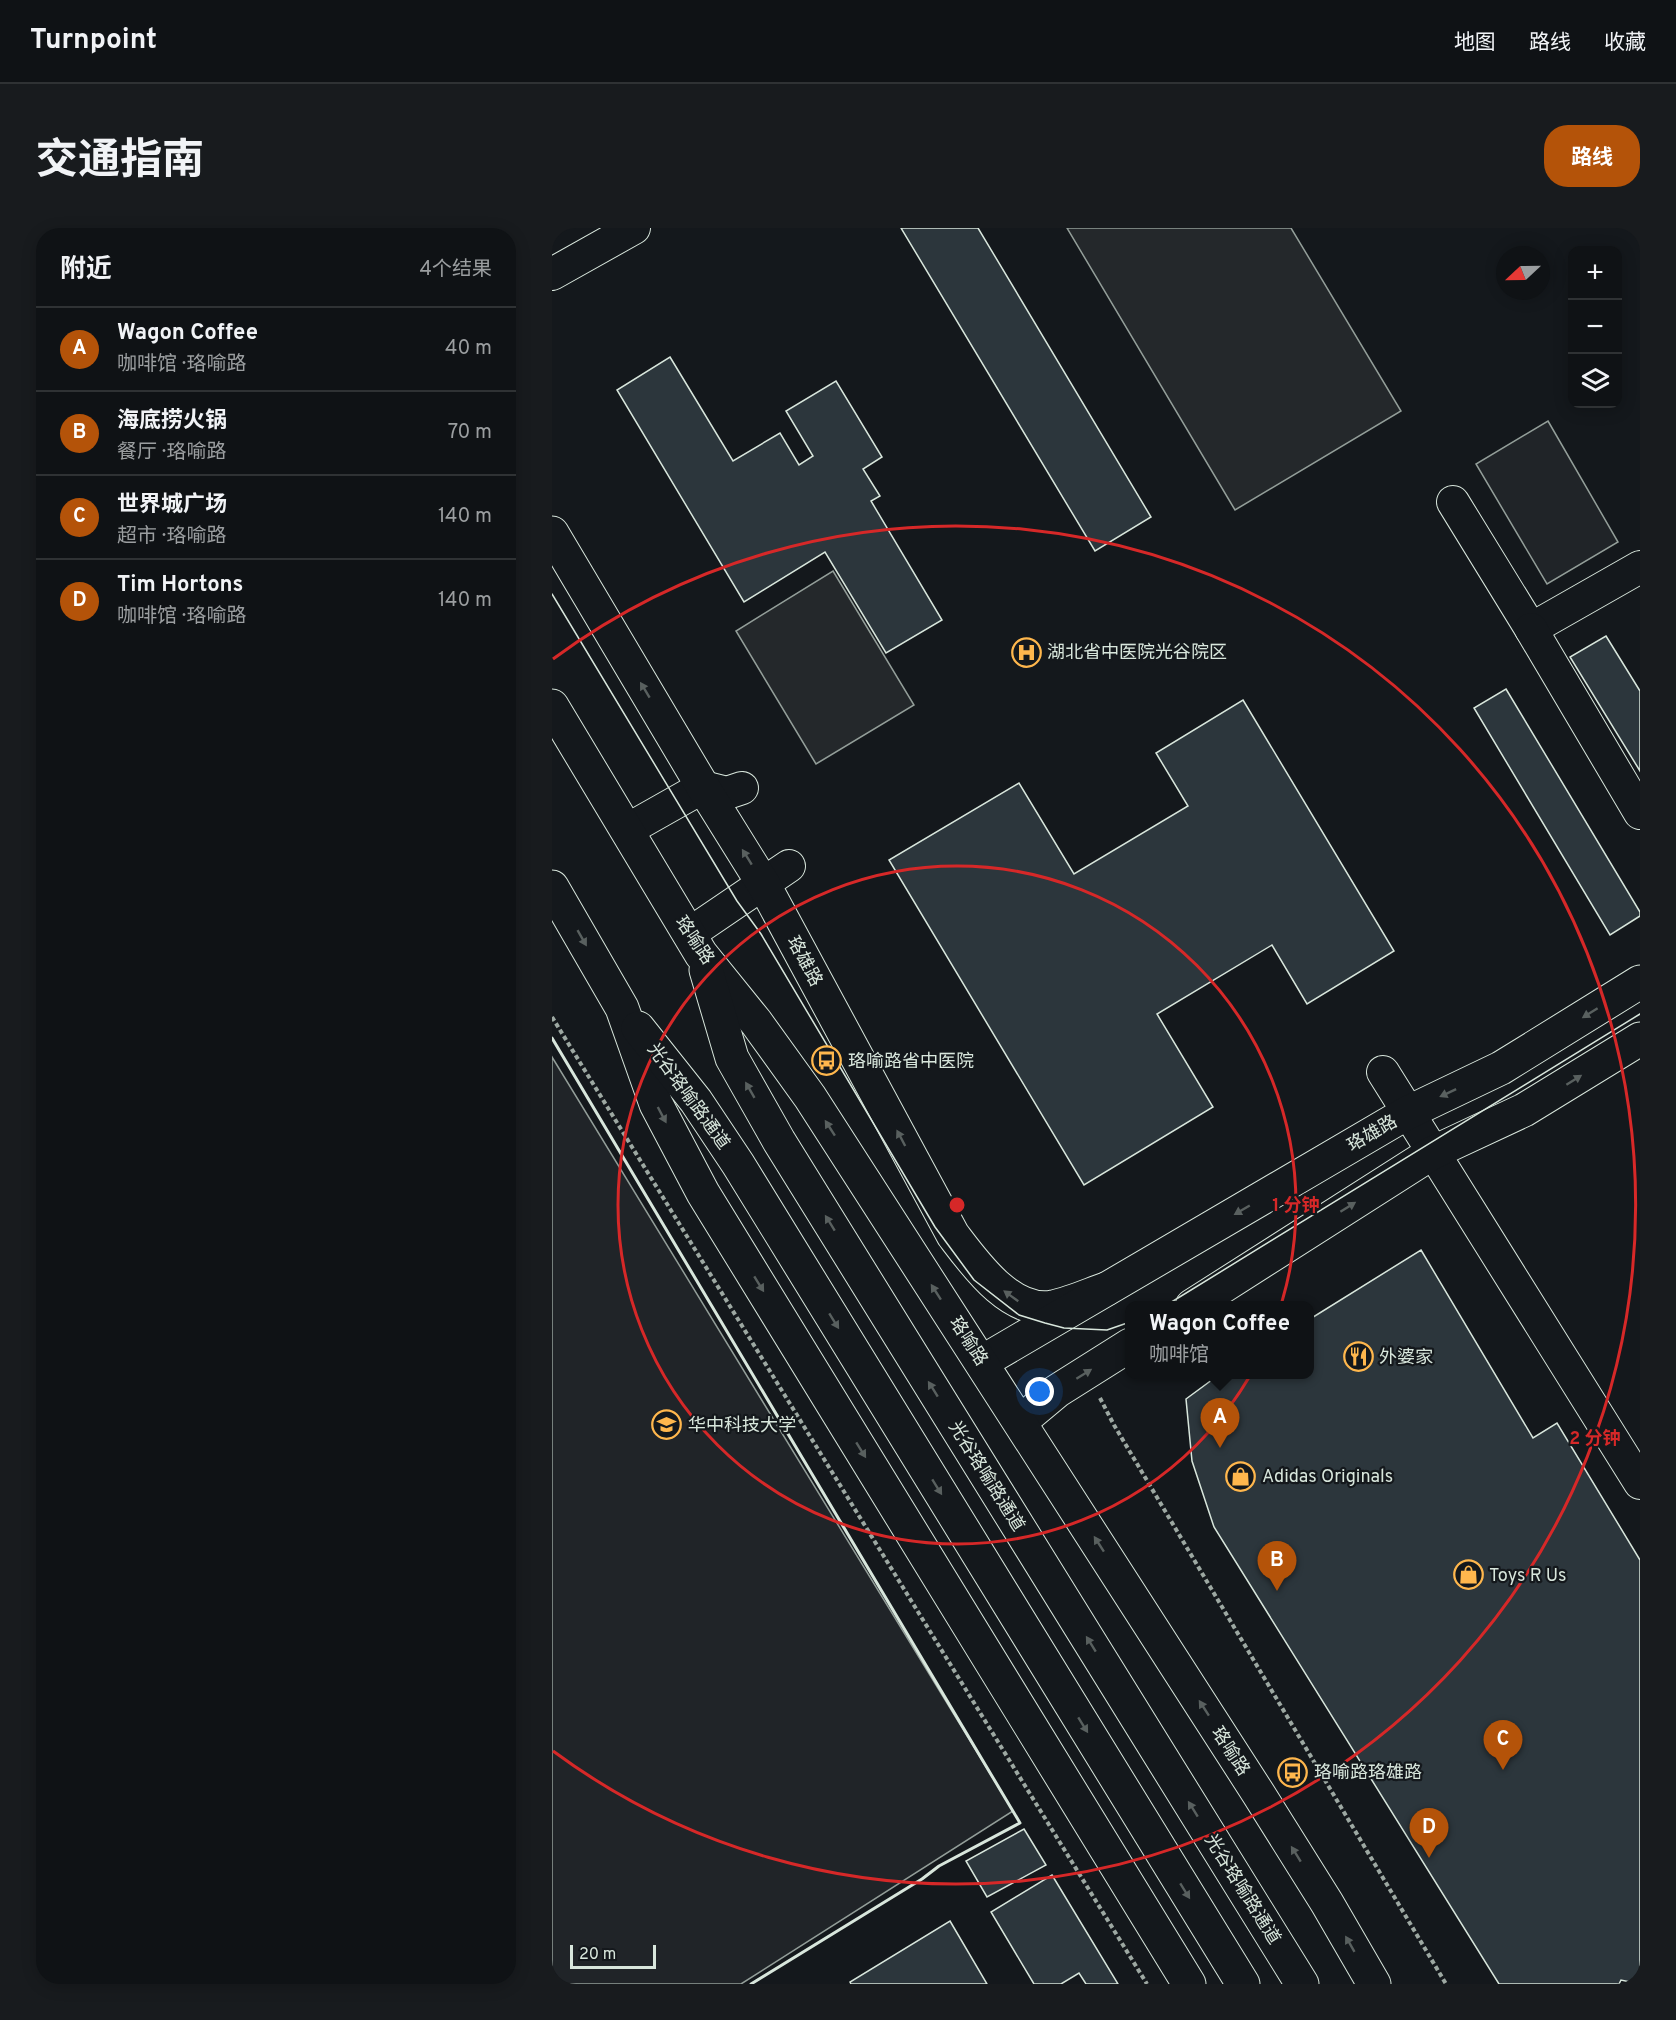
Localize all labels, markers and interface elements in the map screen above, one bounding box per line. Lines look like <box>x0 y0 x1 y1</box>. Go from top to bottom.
text: Turnpoint <box>30 23 157 59</box>
text: 地图 <box>1454 30 1496 57</box>
text: 路线 <box>1529 30 1571 57</box>
text: 收藏 <box>1604 30 1646 57</box>
button: 路线 <box>1544 125 1640 187</box>
text: 交通指南 <box>36 136 204 189</box>
north arrow <box>1496 246 1550 300</box>
map controls <box>1568 246 1622 408</box>
button: + <box>1568 246 1622 300</box>
text: 附近 <box>60 254 112 287</box>
text: 4个结果 <box>420 257 492 283</box>
button: − <box>1568 300 1622 354</box>
text: Wagon Coffee <box>117 320 258 347</box>
text: A <box>72 336 87 362</box>
text: 40 m <box>445 336 492 362</box>
text: 咖啡馆 · 珞喻路 <box>117 352 246 378</box>
button: layers <box>1568 354 1622 408</box>
text: 海底捞火锅 <box>117 408 227 435</box>
text: B <box>73 420 86 446</box>
text: 70 m <box>448 420 492 446</box>
text: 餐厅 · 珞喻路 <box>117 440 226 466</box>
text: 世界城广场 <box>117 492 227 519</box>
text: C <box>73 504 86 530</box>
text: 140 m <box>438 504 492 530</box>
text: 超市 · 珞喻路 <box>117 524 226 550</box>
text: Tim Hortons <box>117 572 243 599</box>
text: D <box>72 588 87 614</box>
text: 140 m <box>438 588 492 614</box>
text: 咖啡馆 · 珞喻路 <box>117 604 246 630</box>
hospital icon: 湖北省中医院光谷院区 <box>1010 636 1042 668</box>
place label: 湖北省中医院光谷院区 <box>1047 642 1227 665</box>
one-way arrow <box>640 682 651 698</box>
one-way arrow <box>741 849 752 865</box>
street label: 珞喻路 <box>669 912 718 970</box>
one-way arrow <box>576 930 587 946</box>
street label: 珞雄路 <box>781 932 827 991</box>
one-way arrow <box>1582 1008 1598 1019</box>
street label: 光谷珞喻路通道 <box>641 1039 734 1155</box>
bus stop icon: 珞喻路省中医院 <box>811 1045 843 1077</box>
place label: 珞喻路省中医院 <box>848 1051 974 1074</box>
one-way arrow <box>1566 1074 1582 1085</box>
one-way arrow <box>745 1081 755 1098</box>
one-way arrow <box>1439 1089 1456 1098</box>
one-way arrow <box>657 1106 667 1123</box>
street label: 珞雄路 <box>1344 1111 1402 1158</box>
one-way arrow <box>825 1120 836 1136</box>
one-way arrow <box>896 1129 906 1146</box>
centre of rings <box>947 1195 967 1215</box>
text: 1 分钟 <box>1272 1195 1320 1218</box>
one-way arrow <box>1340 1201 1356 1212</box>
one-way arrow <box>1234 1204 1250 1215</box>
one-way arrow <box>824 1215 835 1231</box>
one-way arrow <box>753 1276 764 1292</box>
one-way arrow <box>931 1283 942 1300</box>
one-way arrow <box>1004 1290 1020 1302</box>
popup <box>1125 1301 1314 1379</box>
text: Wagon Coffee <box>1149 1311 1290 1338</box>
one-way arrow <box>829 1313 840 1329</box>
street label: 珞喻路 <box>943 1313 992 1371</box>
restaurant icon: 外婆家 <box>1342 1341 1374 1373</box>
text: 咖啡馆 <box>1149 1343 1209 1369</box>
place label: 外婆家 <box>1379 1347 1433 1370</box>
one-way arrow <box>1076 1369 1092 1380</box>
your location <box>1025 1377 1054 1406</box>
one-way arrow <box>927 1381 938 1397</box>
pin: A <box>1200 1398 1240 1448</box>
school or university icon: 华中科技大学 <box>651 1409 683 1441</box>
place label: 华中科技大学 <box>688 1415 796 1438</box>
street label: 光谷珞喻路通道 <box>943 1417 1029 1536</box>
text: 2 分钟 <box>1569 1428 1621 1451</box>
one-way arrow <box>856 1442 867 1458</box>
shop icon: Adidas Originals <box>1225 1460 1257 1492</box>
place label: Adidas Originals <box>1262 1466 1393 1489</box>
one-way arrow <box>931 1479 942 1495</box>
one-way arrow <box>1093 1536 1104 1552</box>
pin: B <box>1258 1542 1296 1591</box>
shop icon: Toys R Us <box>1452 1559 1484 1591</box>
place label: Toys R Us <box>1489 1565 1567 1588</box>
one-way arrow <box>1085 1636 1096 1652</box>
one-way arrow <box>1198 1700 1209 1716</box>
one-way arrow <box>1077 1716 1088 1733</box>
pin: C <box>1484 1720 1522 1770</box>
street label: 珞喻路 <box>1205 1723 1254 1781</box>
bus stop icon: 珞喻路珞雄路 <box>1277 1756 1309 1788</box>
place label: 珞喻路珞雄路 <box>1314 1762 1422 1785</box>
one-way arrow <box>1188 1801 1199 1817</box>
pin: D <box>1410 1808 1448 1858</box>
street label: 光谷珞喻路通道 <box>1199 1830 1285 1949</box>
one-way arrow <box>1290 1846 1301 1862</box>
one-way arrow <box>1180 1882 1191 1899</box>
one-way arrow <box>1345 1935 1355 1952</box>
scale bar <box>570 1942 656 1970</box>
text: 20 m <box>579 1945 616 1965</box>

